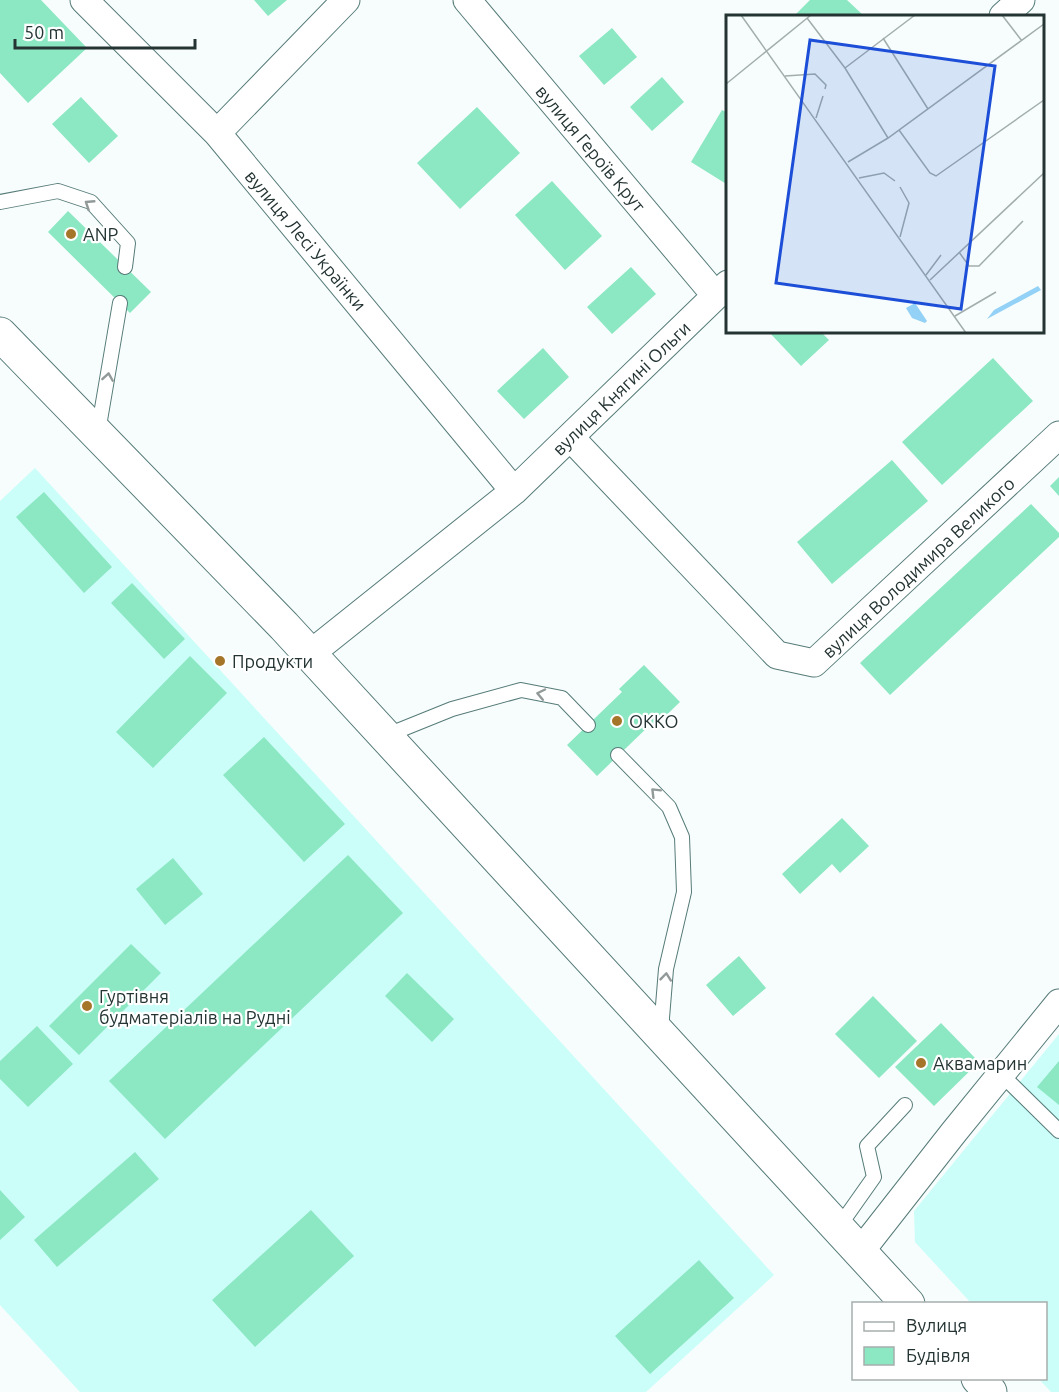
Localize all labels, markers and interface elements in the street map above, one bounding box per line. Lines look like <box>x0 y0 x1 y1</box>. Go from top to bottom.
scale bar <box>15 12 195 50</box>
inset map <box>726 15 1044 333</box>
text: 50 m <box>24 22 64 42</box>
street label: вулиця Героїв Крут <box>532 81 650 215</box>
street label: вулиця Лесі Українки <box>241 166 371 314</box>
one-way arrow <box>84 201 95 212</box>
place label: ANP <box>83 224 119 244</box>
marker: ANP <box>64 227 78 241</box>
street label: вулиця Княгині Ольги <box>548 317 694 459</box>
one-way arrow <box>101 372 113 381</box>
street label: вулиця Володимира Великого <box>818 473 1018 661</box>
place label: Продукти <box>232 651 313 671</box>
marker: Продукти <box>213 654 227 668</box>
one-way arrow <box>536 688 546 701</box>
place label: OKKO <box>629 711 678 731</box>
marker: OKKO <box>610 714 624 728</box>
one-way arrow <box>651 789 662 800</box>
one-way arrow <box>659 972 672 981</box>
place label: Гуртівня будматеріалів на Рудні <box>99 986 291 1027</box>
marker: Гуртівня будматеріалів на Рудні <box>80 999 94 1013</box>
place label: Аквамарин <box>933 1053 1027 1073</box>
marker: Аквамарин <box>914 1056 928 1070</box>
legend <box>852 1302 1047 1380</box>
text: Вулиця <box>906 1315 967 1335</box>
text: Будівля <box>906 1345 971 1365</box>

